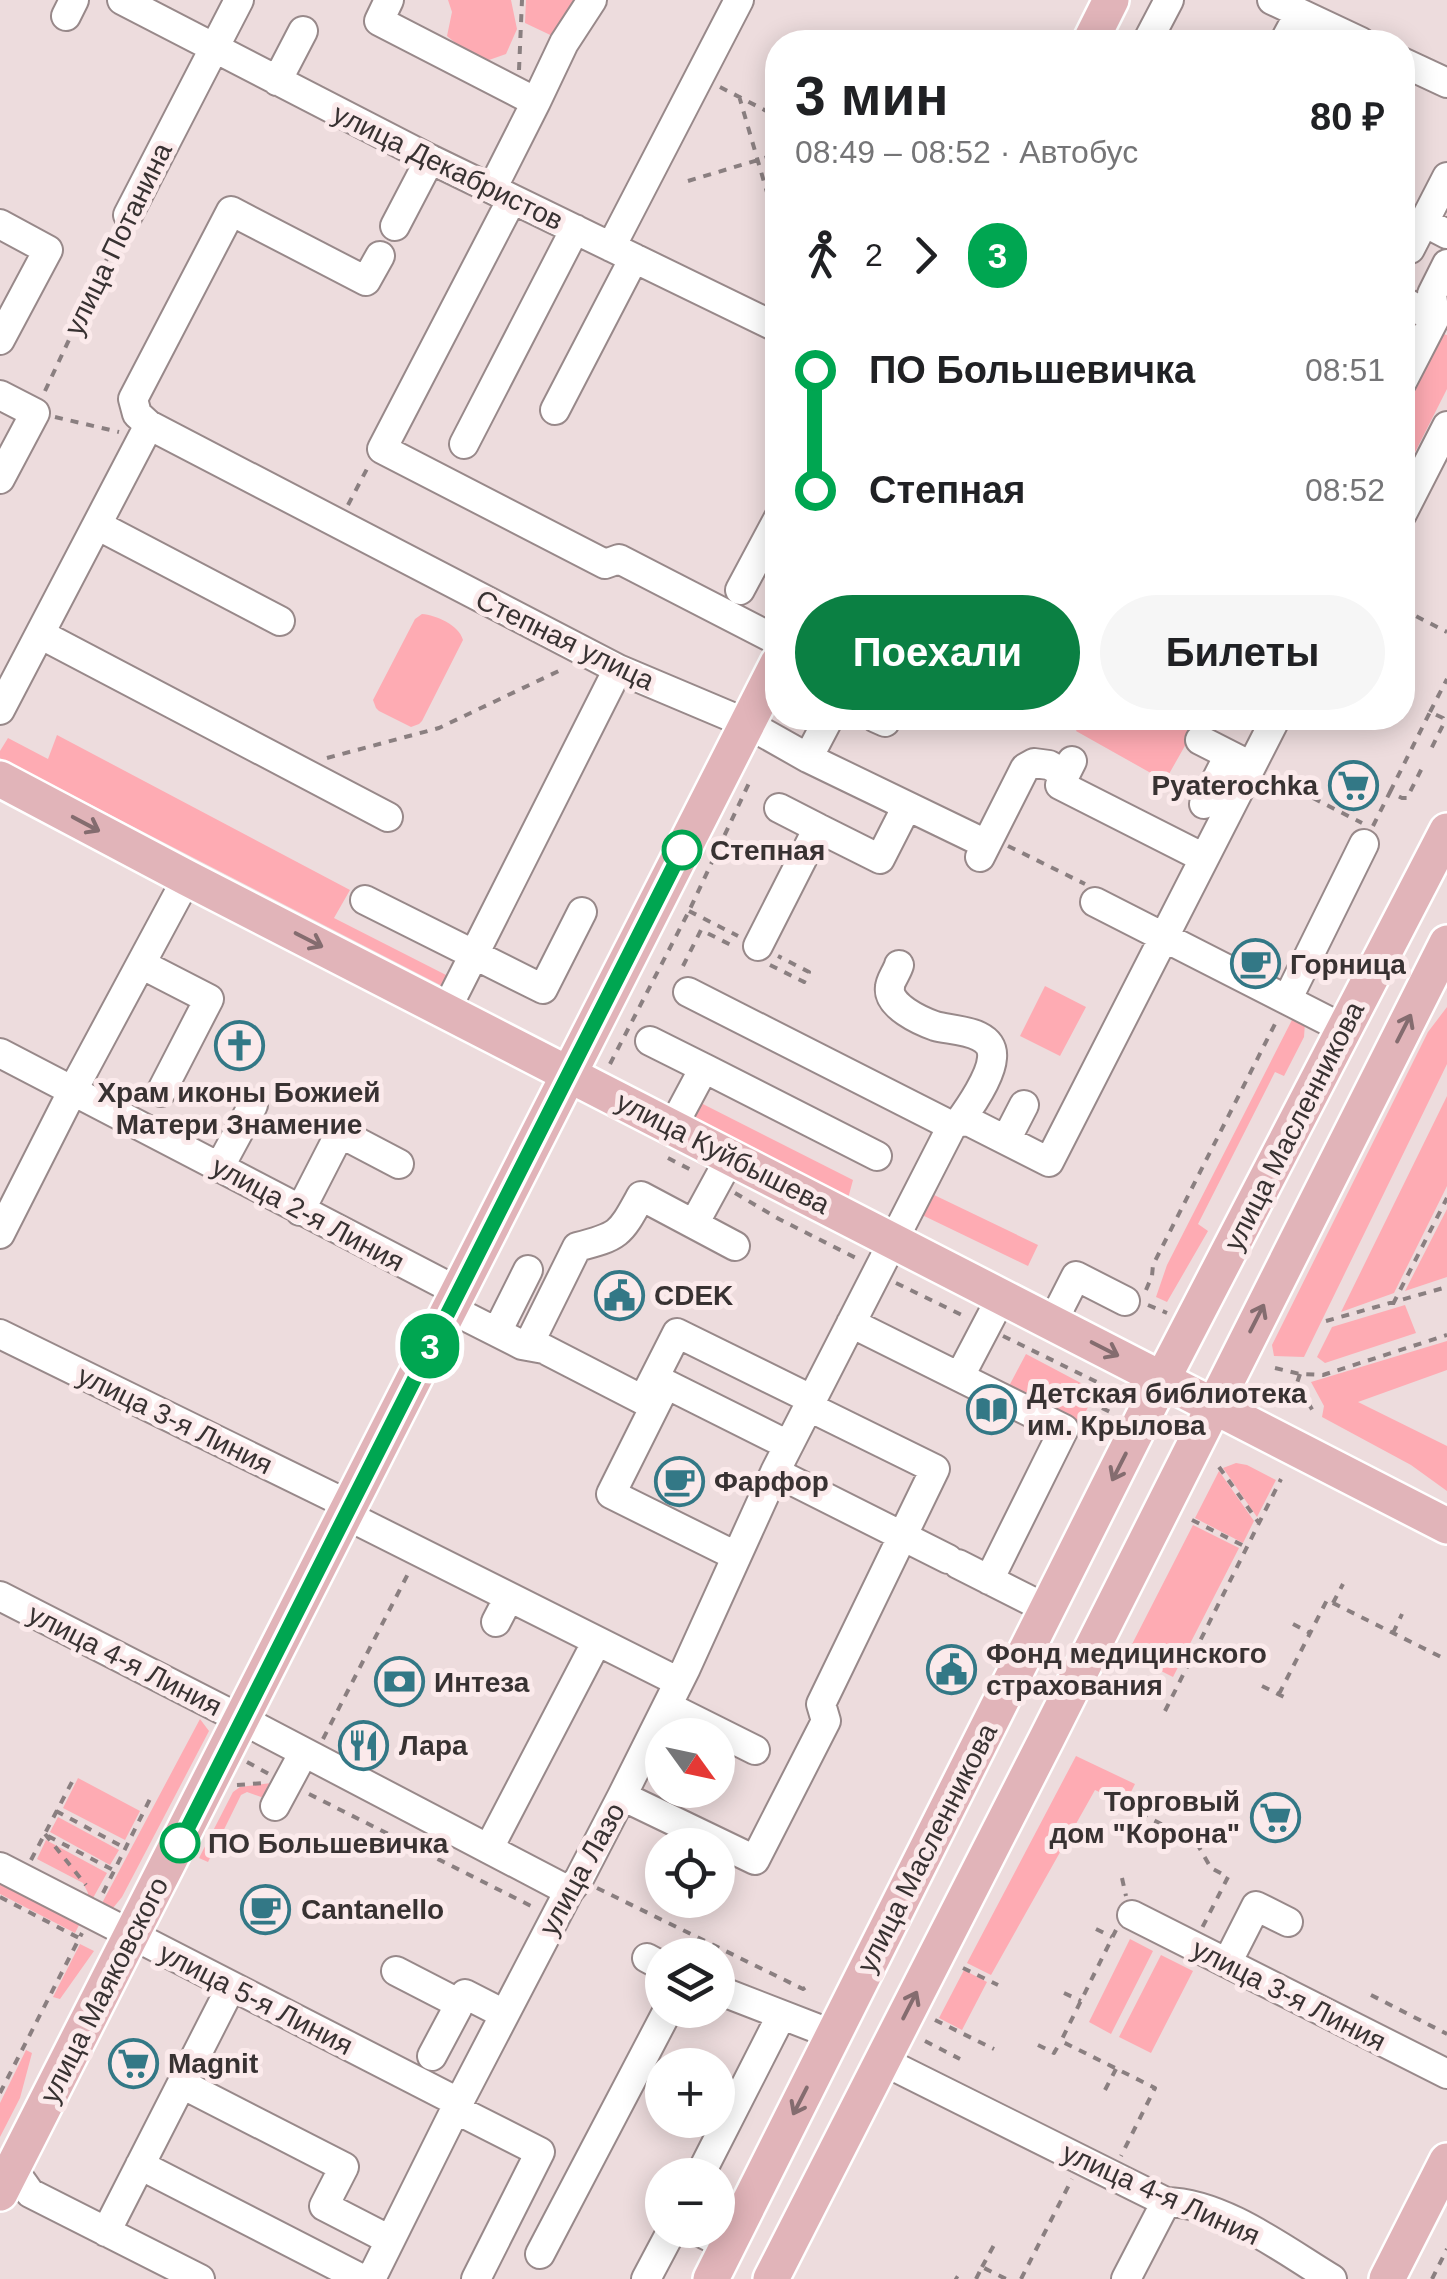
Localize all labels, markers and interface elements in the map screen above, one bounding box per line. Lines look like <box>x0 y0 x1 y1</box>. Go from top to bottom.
text: 3 мин <box>795 65 949 127</box>
text: 80 ₽ <box>1310 96 1385 138</box>
street label: улица Декабристов <box>328 98 568 236</box>
text: 08:49 – 08:52 · Автобус <box>795 134 1138 170</box>
street label: улица Потанина <box>58 137 178 340</box>
icon: walk <box>795 228 850 283</box>
icon: forward <box>898 228 953 283</box>
text: 3 <box>988 236 1007 275</box>
text: 2 <box>865 237 883 273</box>
text: ПО Большевичка <box>869 349 1195 391</box>
text: 08:51 <box>1305 352 1385 388</box>
text: Степная <box>869 469 1025 511</box>
text: 08:52 <box>1305 472 1385 508</box>
street label: Степная улица <box>471 583 660 697</box>
button: Поехали <box>795 595 1080 710</box>
button: Билеты <box>1100 595 1385 710</box>
supermarket icon: Pyaterochka <box>1327 759 1379 811</box>
place label: Pyaterochka <box>1151 770 1318 801</box>
one-way arrow <box>71 815 101 835</box>
marker: Степная <box>663 831 701 869</box>
place label: Степная <box>710 835 825 866</box>
one-way arrow <box>293 931 323 950</box>
cafe icon: Горница <box>1229 938 1281 990</box>
place label: Горница <box>1290 949 1406 980</box>
street label: улица Масленникова <box>1218 996 1370 1255</box>
one-way arrow <box>1395 1014 1414 1044</box>
church icon: Храм иконы Божией Матери Знамение <box>213 1019 265 1071</box>
place label: Храм иконы Божией Матери Знамение <box>97 1077 381 1140</box>
street label: улица Куйбышева <box>611 1086 835 1220</box>
street label: улица 2-я Линия <box>207 1150 409 1278</box>
public building icon: CDEK <box>593 1269 645 1321</box>
place label: CDEK <box>654 1280 733 1311</box>
one-way arrow <box>1248 1304 1267 1334</box>
line badge: 3 <box>398 1314 462 1378</box>
text: 3 <box>420 1327 440 1366</box>
one-way arrow <box>1089 1340 1119 1359</box>
street label: улица 3-я Линия <box>73 1359 277 1481</box>
place label: Детская библиотека им. Крылова <box>1027 1378 1307 1441</box>
library icon: Детская библиотека им. Крылова <box>966 1383 1018 1435</box>
one-way arrow <box>1108 1451 1127 1481</box>
cafe icon: Фарфор <box>653 1455 705 1507</box>
place label: Фарфор <box>714 1466 829 1497</box>
street label: улица 4-я Линия <box>23 1598 227 1722</box>
place label: Фонд медицинского страхования <box>986 1638 1267 1701</box>
public building icon: Фонд медицинского страхования <box>925 1643 977 1695</box>
bank icon: Интеза <box>373 1656 425 1708</box>
place label: Интеза <box>434 1667 530 1698</box>
north arrow <box>645 1718 735 1808</box>
map controls <box>645 1718 735 2248</box>
street label: улица Масленникова <box>851 1718 1003 1977</box>
restaurant icon: Лара <box>338 1719 390 1771</box>
place label: Лара <box>399 1730 468 1761</box>
place label: Торговый дом "Корона" <box>1050 1786 1240 1849</box>
supermarket icon: Торговый дом "Корона" <box>1249 1791 1301 1843</box>
street label: улица Лазо <box>533 1797 631 1941</box>
marker: ПО Большевичка <box>161 1824 199 1862</box>
place label: ПО Большевичка <box>208 1828 449 1859</box>
button: locate <box>645 1828 735 1918</box>
street label: улица Маяковского <box>34 1872 174 2108</box>
cafe icon: Cantanello <box>240 1883 292 1935</box>
place label: Cantanello <box>301 1894 444 1925</box>
street label: улица 3-я Линия <box>1187 1933 1391 2057</box>
street label: улица 5-я Линия <box>154 1937 358 2061</box>
button: layers <box>645 1938 735 2028</box>
one-way arrow <box>901 1990 920 2020</box>
supermarket icon: Magnit <box>107 2037 159 2089</box>
place label: Magnit <box>168 2048 258 2079</box>
button: + <box>645 2048 735 2138</box>
one-way arrow <box>790 2086 809 2116</box>
street label: улица 4-я Линия <box>1057 2137 1265 2251</box>
button: − <box>645 2158 735 2248</box>

